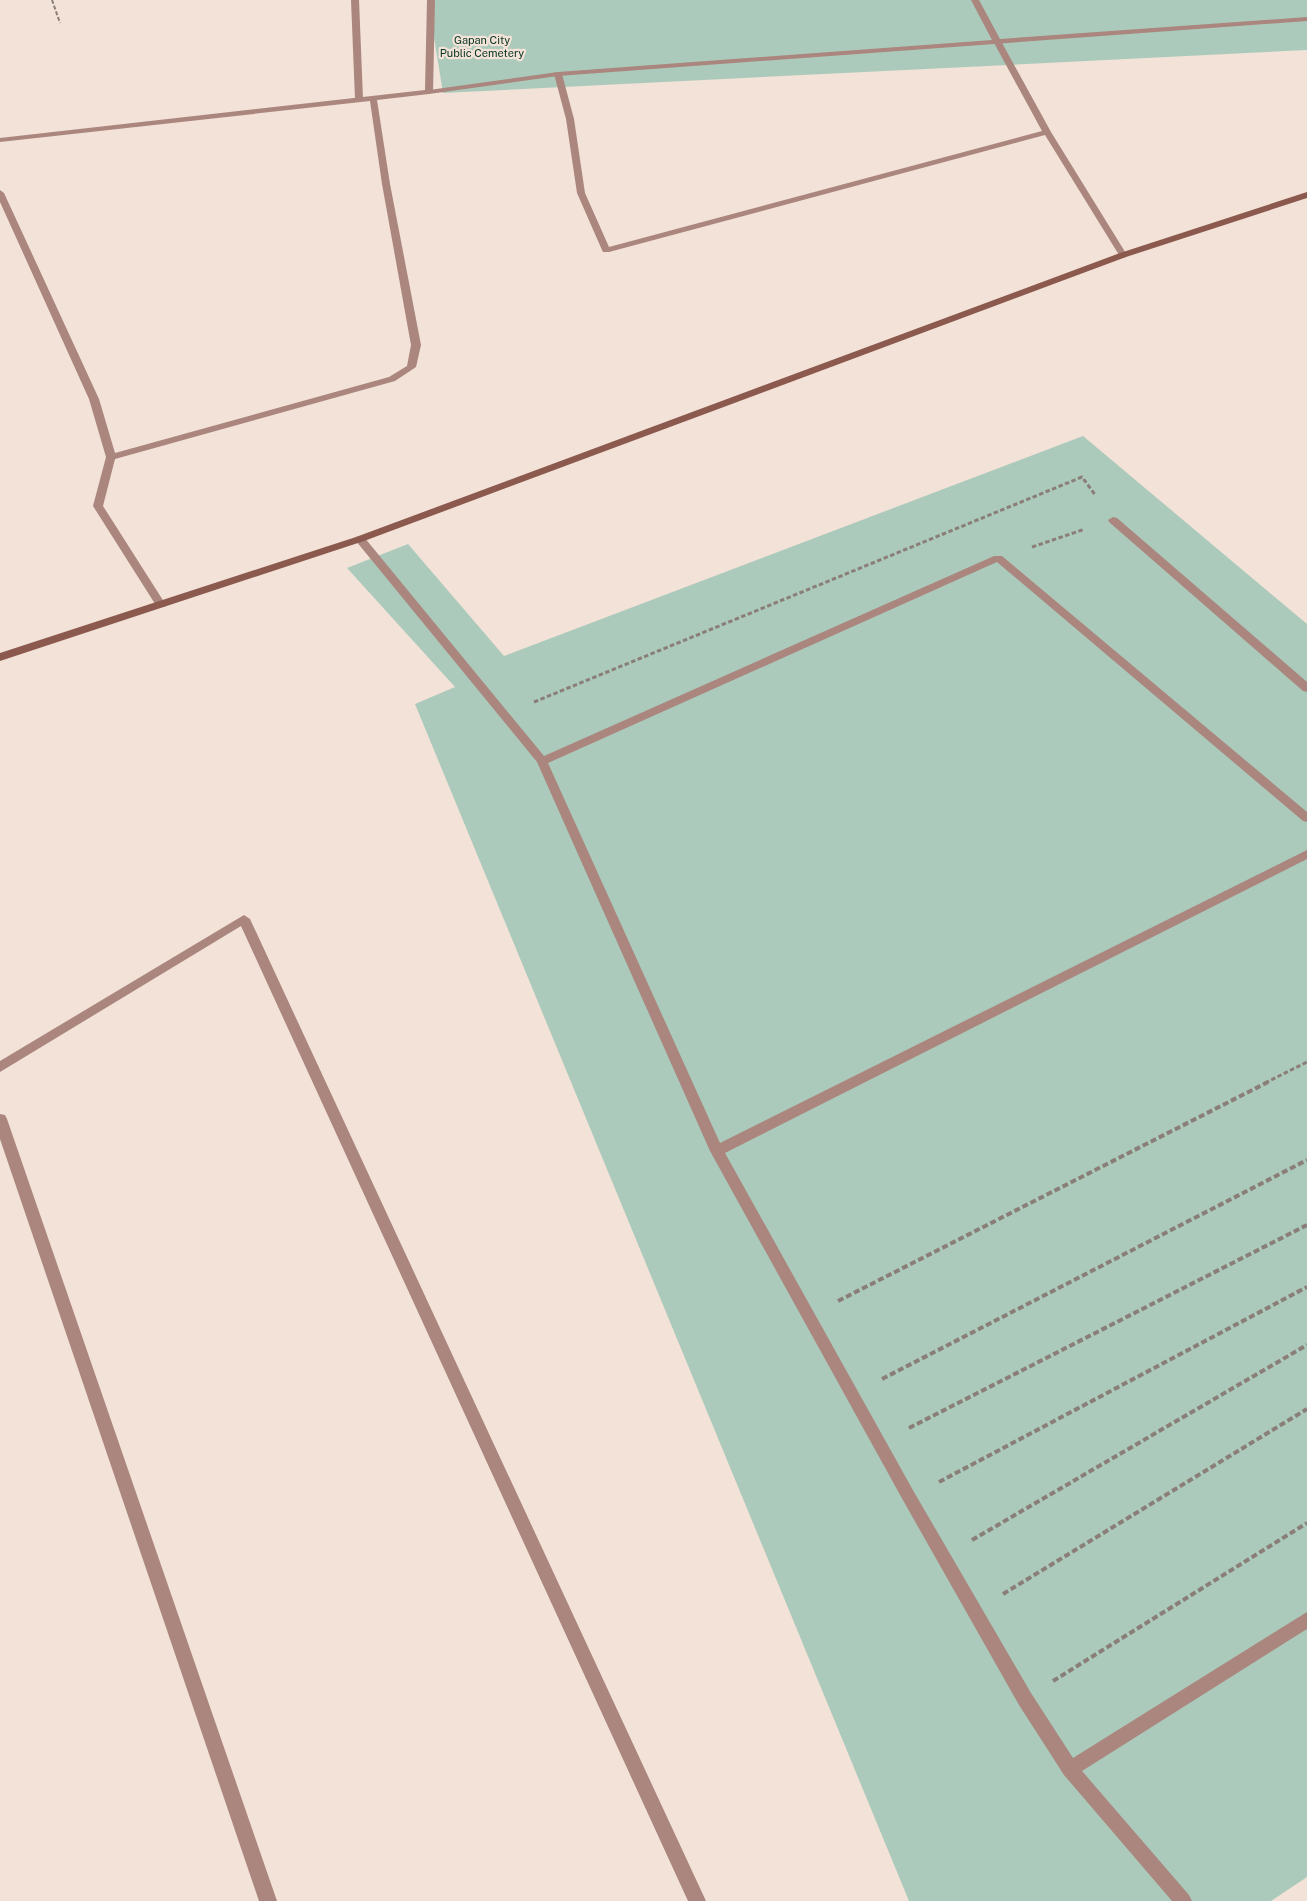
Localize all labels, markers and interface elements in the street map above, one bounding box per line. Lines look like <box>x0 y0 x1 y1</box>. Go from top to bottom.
park label: Gapan City Public Cemetery <box>440 34 524 59</box>

